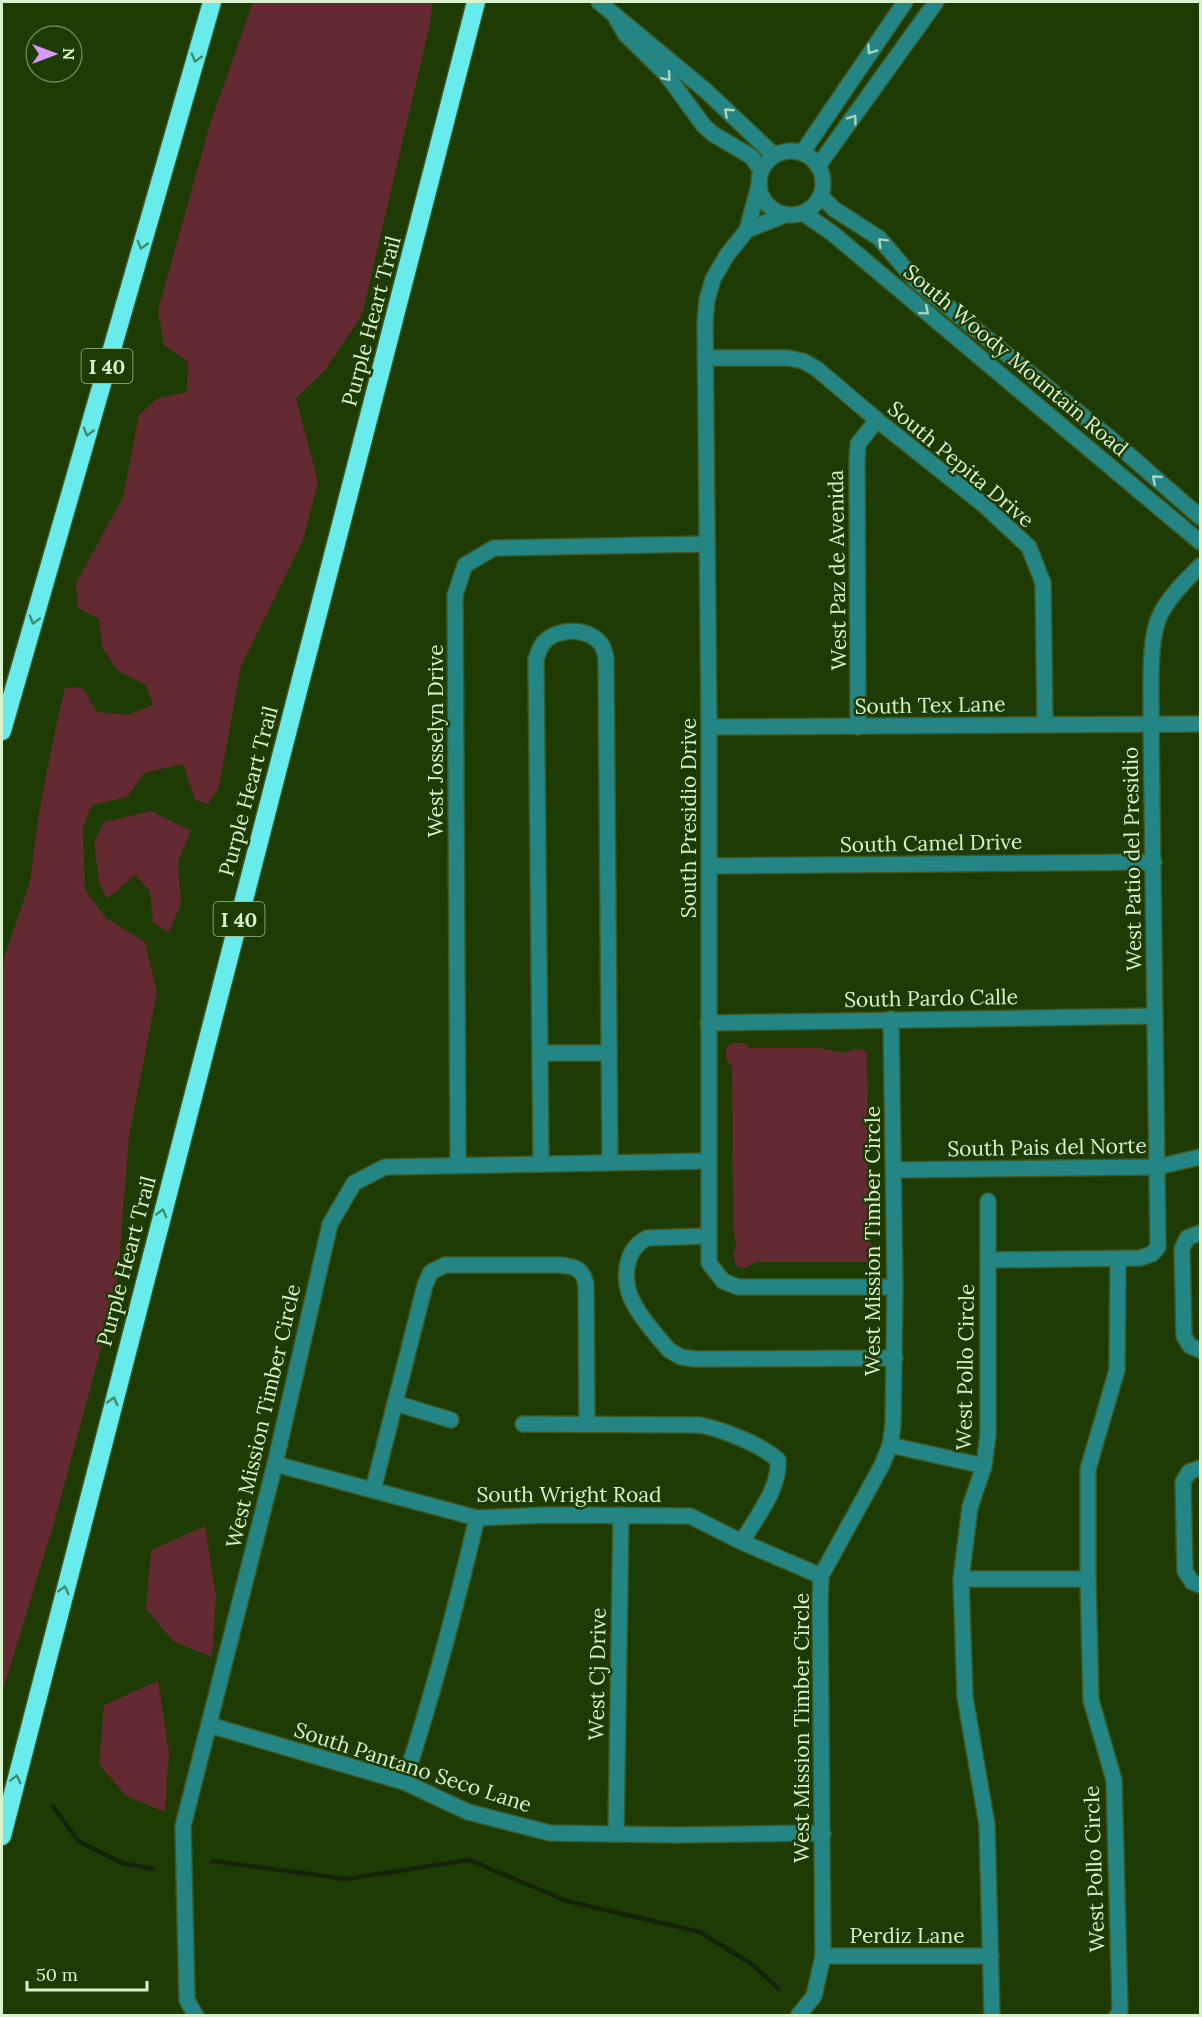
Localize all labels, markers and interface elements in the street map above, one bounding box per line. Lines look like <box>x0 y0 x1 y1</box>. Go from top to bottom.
north arrow <box>24 24 84 84</box>
one-way arrow <box>868 43 879 54</box>
text: N <box>59 48 79 60</box>
one-way arrow <box>190 53 203 63</box>
one-way arrow <box>660 70 671 81</box>
one-way arrow <box>725 108 735 119</box>
one-way arrow <box>846 115 857 126</box>
street label: Purple Heart Trail <box>335 233 407 409</box>
one-way arrow <box>879 239 890 250</box>
one-way arrow <box>136 240 149 250</box>
street label: South Woody Mountain Road <box>898 258 1134 462</box>
one-way arrow <box>918 304 929 315</box>
road number: I 40 <box>82 349 132 383</box>
street label: South Pepita Drive <box>882 395 1040 533</box>
one-way arrow <box>83 427 95 437</box>
street label: West Paz de Avenida <box>822 469 852 671</box>
one-way arrow <box>1152 475 1163 486</box>
one-way arrow <box>29 614 41 625</box>
street label: West Josselyn Drive <box>422 644 449 838</box>
street label: South Tex Lane <box>854 690 1006 720</box>
street label: Purple Heart Trail <box>212 703 284 879</box>
street label: South Presidio Drive <box>675 718 702 918</box>
street label: West Patio del Presidio <box>1117 747 1147 971</box>
street label: South Camel Drive <box>840 828 1022 858</box>
road number: I 40 <box>214 902 264 936</box>
street label: South Pardo Calle <box>844 983 1018 1013</box>
street label: West Mission Timber Circle <box>859 1106 886 1376</box>
street label: South Pais del Norte <box>947 1132 1147 1162</box>
street label: Purple Heart Trail <box>90 1173 162 1349</box>
one-way arrow <box>155 1208 167 1219</box>
street label: West Mission Timber Circle <box>219 1281 307 1551</box>
street label: West Pollo Circle <box>950 1283 980 1451</box>
one-way arrow <box>106 1397 118 1407</box>
street label: South Wright Road <box>476 1481 662 1508</box>
one-way arrow <box>57 1585 69 1596</box>
street label: West Mission Timber Circle <box>788 1593 815 1863</box>
street label: West Cj Drive <box>582 1607 612 1741</box>
street label: South Pantano Seco Lane <box>291 1716 535 1818</box>
one-way arrow <box>8 1774 21 1784</box>
street label: West Pollo Circle <box>1078 1785 1110 1953</box>
street label: Perdiz Lane <box>849 1922 965 1949</box>
scale bar <box>27 1954 147 1992</box>
text: 50 m <box>36 1963 78 1986</box>

